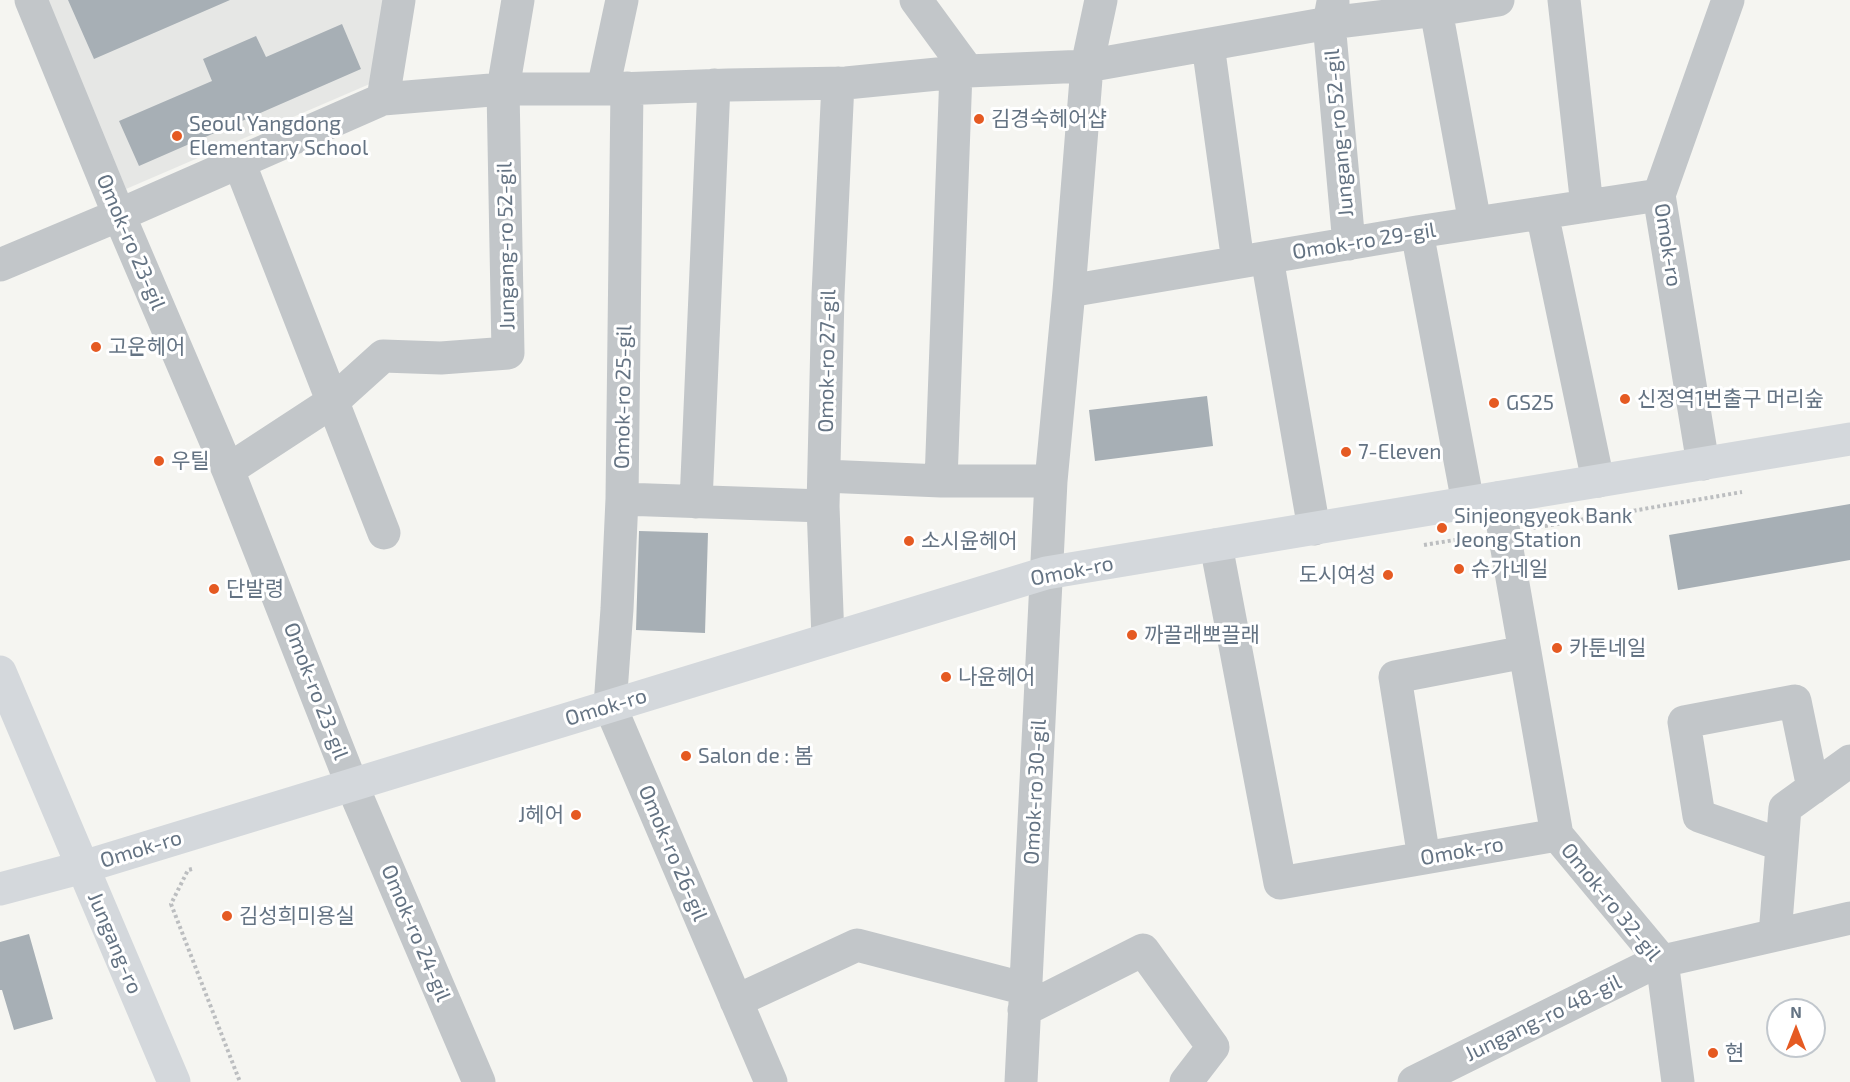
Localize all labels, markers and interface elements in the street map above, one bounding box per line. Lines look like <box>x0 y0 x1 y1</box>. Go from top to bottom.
street label: Jungang-ro 52-gil <box>1319 48 1359 218</box>
place label: 김경숙헤어샵 <box>991 106 1107 132</box>
place label: Seoul Yangdong Elementary School <box>189 111 368 161</box>
marker: 김경숙헤어샵 <box>972 112 986 126</box>
marker: Seoul Yangdong Elementary School <box>170 129 184 143</box>
street label: Jungang-ro 52-gil <box>492 162 520 330</box>
street label: Omok-ro 23-gil <box>91 170 171 314</box>
street label: Omok-ro <box>1649 202 1687 288</box>
street label: Omok-ro 29-gil <box>1290 217 1438 265</box>
street label: Omok-ro 27-gil <box>813 289 841 433</box>
street label: Omok-ro 25-gil <box>609 325 637 469</box>
place label: 고운헤어 <box>108 334 185 360</box>
marker: 고운헤어 <box>89 340 103 354</box>
place label: 신정역1번출구 머리숲 <box>1637 386 1824 412</box>
place label: GS25 <box>1506 390 1554 416</box>
marker: 신정역1번출구 머리숲 <box>1618 392 1632 406</box>
marker: GS25 <box>1487 396 1501 410</box>
place label: 7-Eleven <box>1358 439 1441 465</box>
marker: 7-Eleven <box>1339 445 1353 459</box>
place label: 우틸 <box>171 448 210 474</box>
marker: 우틸 <box>152 454 166 468</box>
place label: Sinjeongyeok Bank Jeong Station <box>1454 503 1633 553</box>
marker: Sinjeongyeok Bank Jeong Station <box>1435 521 1449 535</box>
place label: 소시윤헤어 <box>921 528 1018 554</box>
marker: 소시윤헤어 <box>902 534 916 548</box>
street label: Omok-ro <box>1028 551 1116 591</box>
place label: 슈가네일 <box>1471 556 1548 582</box>
place label: 도시여성 <box>1299 562 1376 588</box>
marker: 슈가네일 <box>1452 562 1466 576</box>
marker: 도시여성 <box>1381 568 1395 582</box>
place label: 단발령 <box>226 576 284 602</box>
marker: 단발령 <box>207 582 221 596</box>
street label: Omok-ro 23-gil <box>278 619 354 763</box>
place label: 까끌래뽀끌래 <box>1144 622 1260 648</box>
marker: 까끌래뽀끌래 <box>1125 628 1139 642</box>
place label: 카툰네일 <box>1569 635 1646 661</box>
marker: 카툰네일 <box>1550 641 1564 655</box>
place label: 나윤헤어 <box>958 664 1035 690</box>
marker: 나윤헤어 <box>939 670 953 684</box>
street label: Omok-ro <box>562 683 650 731</box>
street label: Omok-ro 30-gil <box>1019 719 1051 865</box>
place label: Salon de : 봄 <box>698 743 813 769</box>
marker: Salon de : 봄 <box>679 749 693 763</box>
street label: Omok-ro 26-gil <box>633 781 713 925</box>
place label: J헤어 <box>518 802 564 828</box>
marker: J헤어 <box>569 808 583 822</box>
street label: Omok-ro <box>97 825 185 873</box>
street label: Omok-ro <box>1418 831 1506 871</box>
street label: Omok-ro 32-gil <box>1556 838 1666 966</box>
street label: Omok-ro 24-gil <box>376 861 456 1005</box>
street label: Jungang-ro <box>82 888 148 998</box>
place label: 김성희미용실 <box>239 903 355 929</box>
marker: 김성희미용실 <box>220 909 234 923</box>
street label: Jungang-ro 48-gil <box>1461 969 1625 1067</box>
north arrow <box>1766 998 1826 1058</box>
text: N <box>1790 1002 1802 1021</box>
place label: 현 <box>1725 1040 1744 1066</box>
marker: 현 <box>1706 1046 1720 1060</box>

